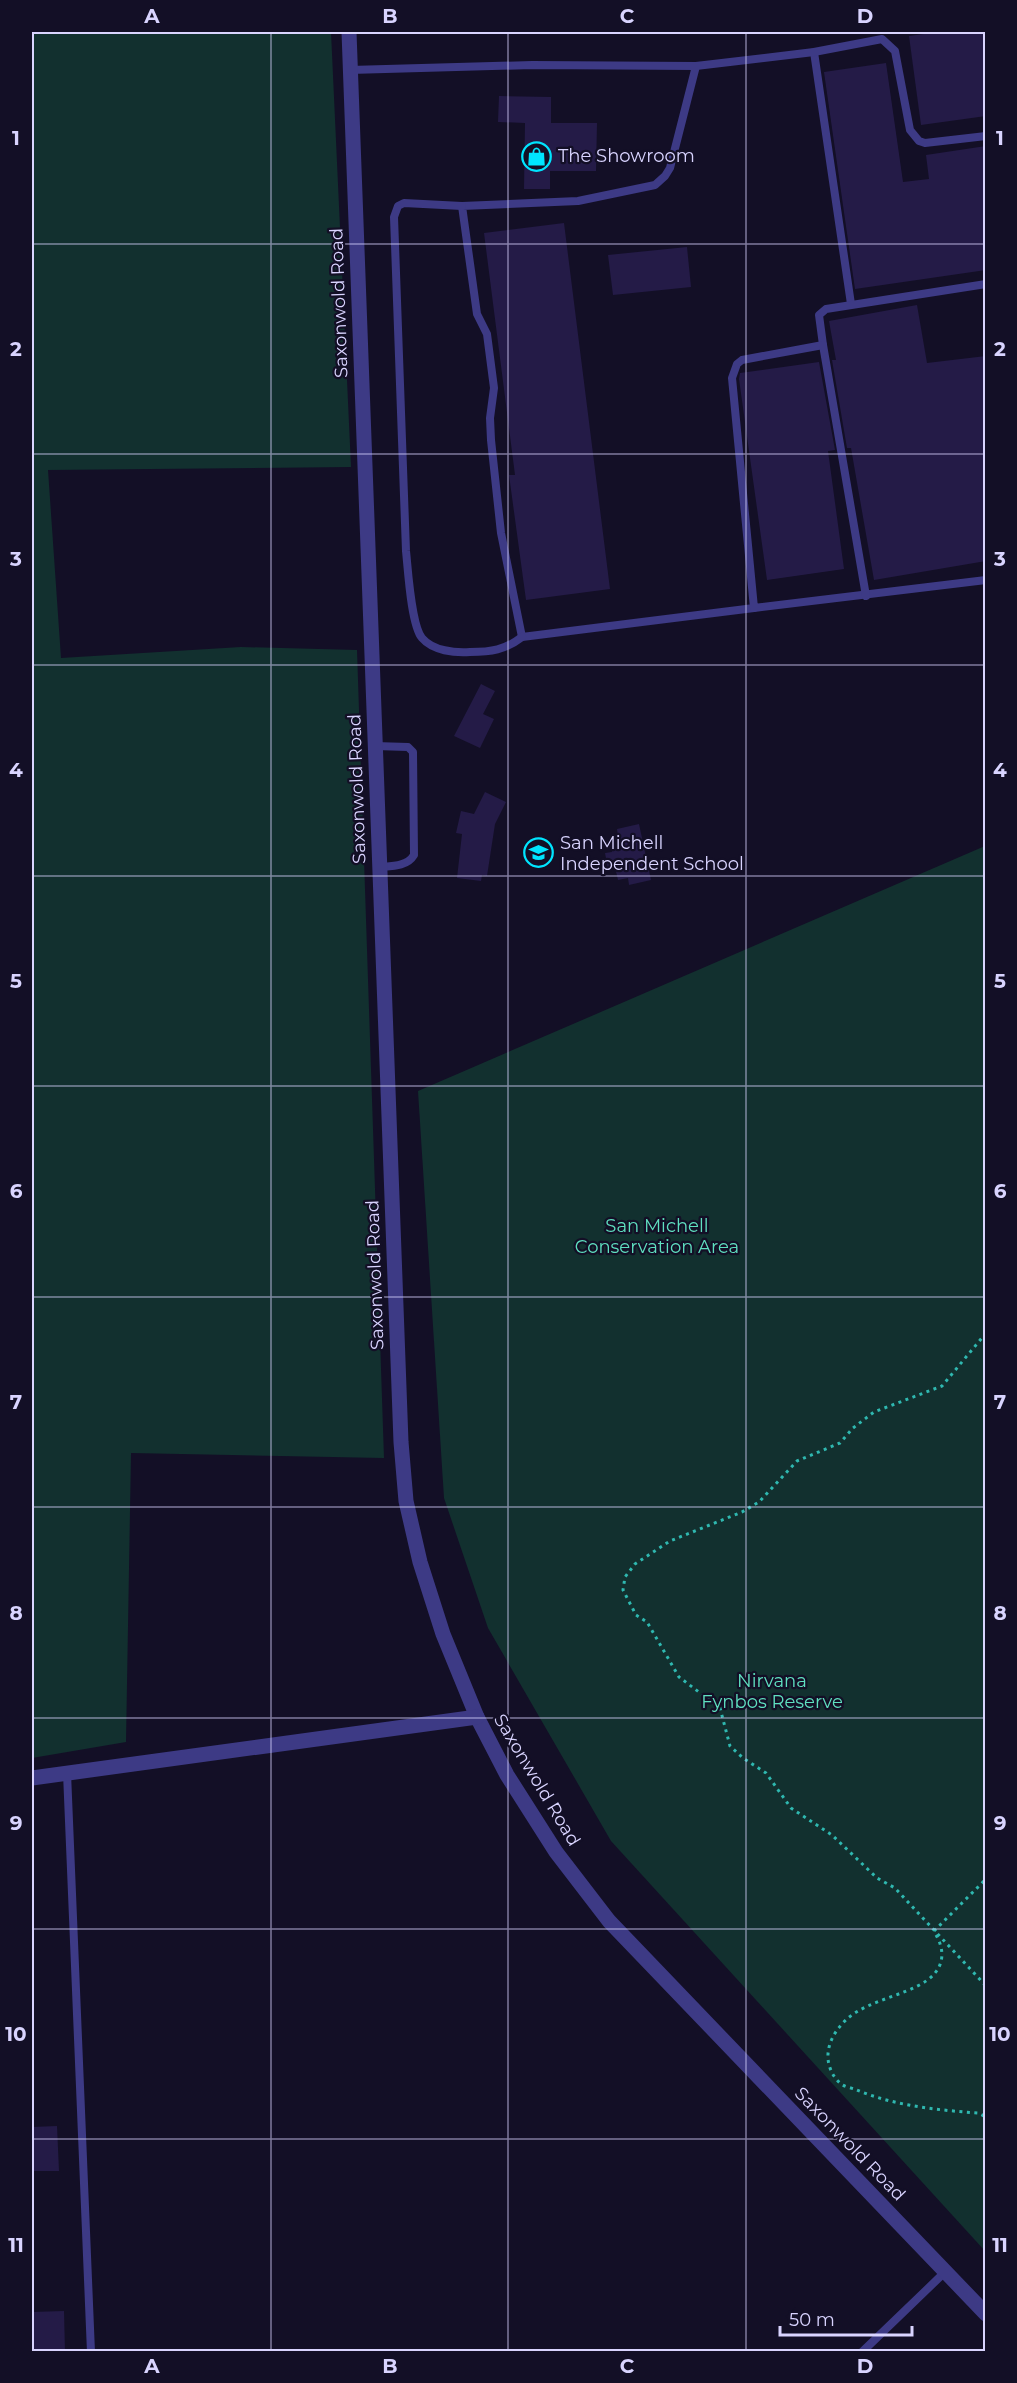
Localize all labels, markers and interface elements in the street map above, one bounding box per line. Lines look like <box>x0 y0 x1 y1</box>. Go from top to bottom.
text: A <box>143 4 160 28</box>
text: B <box>382 4 398 28</box>
text: C <box>620 4 635 28</box>
text: D <box>857 4 873 28</box>
text: 1 <box>12 126 20 150</box>
text: 1 <box>996 126 1004 150</box>
shop icon: The Showroom <box>521 140 553 172</box>
place label: The Showroom <box>558 145 695 167</box>
street label: Saxonwold Road <box>325 228 353 378</box>
text: 2 <box>10 337 22 361</box>
text: 2 <box>994 337 1006 361</box>
text: 3 <box>9 547 22 571</box>
text: 3 <box>993 547 1006 571</box>
street label: Saxonwold Road <box>343 714 371 864</box>
text: 4 <box>9 758 23 782</box>
text: 4 <box>993 758 1007 782</box>
place label: San Michell Independent School <box>560 832 744 875</box>
school or university icon: San Michell Independent School <box>523 837 555 869</box>
text: 5 <box>10 969 22 993</box>
text: 5 <box>994 969 1006 993</box>
text: 6 <box>10 1179 23 1203</box>
text: 6 <box>994 1179 1007 1203</box>
street label: Saxonwold Road <box>361 1200 389 1350</box>
park label: San Michell Conservation Area <box>575 1215 739 1258</box>
text: 7 <box>10 1390 22 1414</box>
text: 7 <box>994 1390 1006 1414</box>
text: 8 <box>9 1601 23 1625</box>
text: 8 <box>993 1601 1007 1625</box>
park label: Nirvana Fynbos Reserve <box>701 1670 843 1713</box>
street label: Saxonwold Road <box>489 1710 585 1850</box>
text: 9 <box>10 1811 22 1835</box>
text: 9 <box>994 1811 1006 1835</box>
text: 10 <box>5 2022 27 2046</box>
text: 10 <box>989 2022 1011 2046</box>
street label: Saxonwold Road <box>790 2082 910 2206</box>
text: 11 <box>8 2233 24 2257</box>
text: 11 <box>992 2233 1008 2257</box>
scale bar <box>780 2299 912 2337</box>
text: 50 m <box>789 2309 835 2331</box>
text: A <box>143 2354 160 2378</box>
text: B <box>382 2354 398 2378</box>
text: C <box>620 2354 635 2378</box>
text: D <box>857 2354 873 2378</box>

